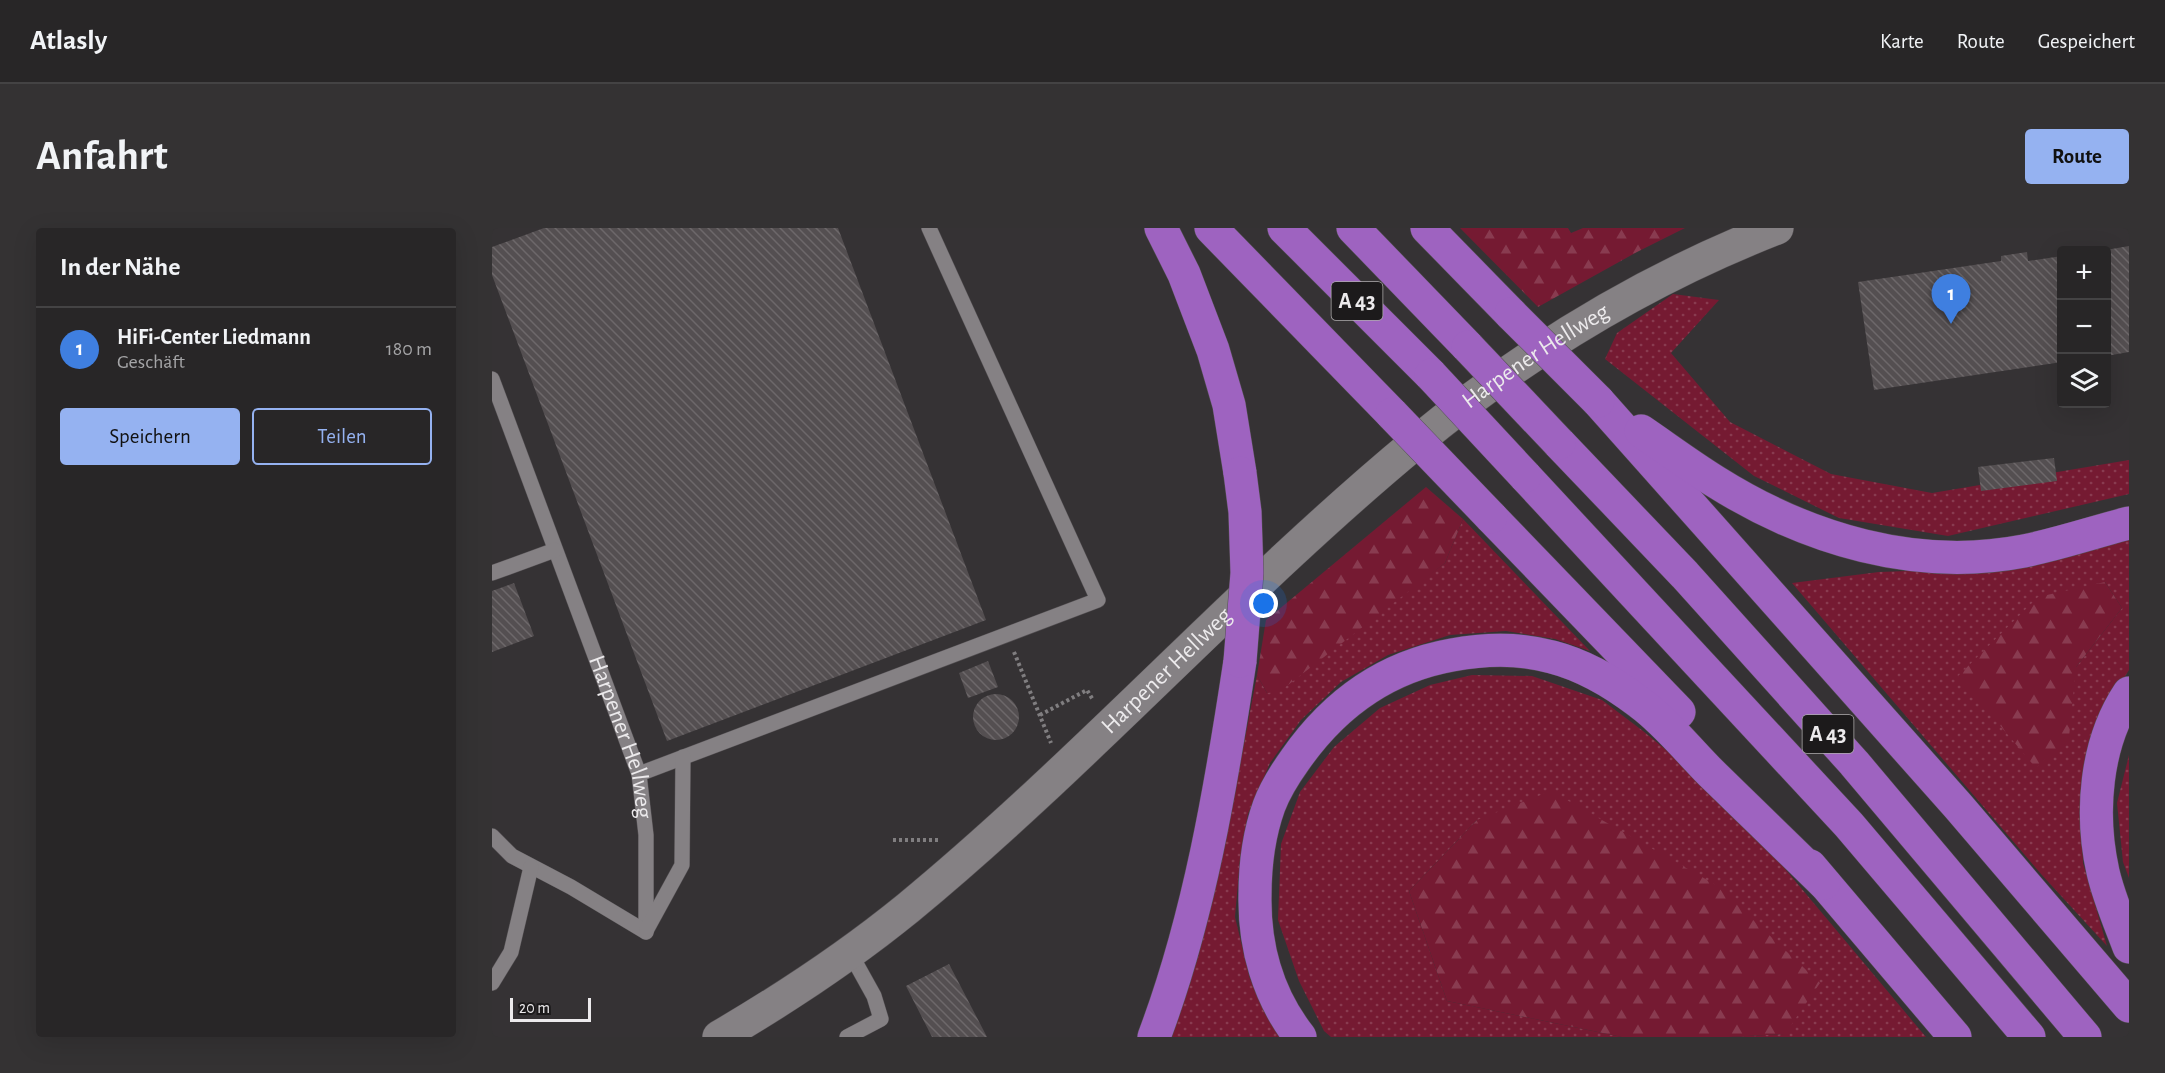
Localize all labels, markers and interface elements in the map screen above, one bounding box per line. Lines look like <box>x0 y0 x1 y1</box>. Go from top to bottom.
text: Atlasly <box>30 27 107 55</box>
text: Karte <box>1880 31 1924 52</box>
text: Route <box>1957 31 2005 52</box>
text: Gespeichert <box>2038 31 2135 52</box>
button: Route <box>2025 129 2129 184</box>
text: Anfahrt <box>36 135 168 177</box>
map controls <box>2057 246 2111 408</box>
button: + <box>2057 246 2111 300</box>
text: In der Nähe <box>60 254 180 280</box>
pin: 1 <box>1932 274 1970 324</box>
road number: A 43 <box>1332 282 1382 320</box>
street label: Harpener Hellweg <box>1458 299 1613 413</box>
button: − <box>2057 300 2111 354</box>
text: HiFi-Center Liedmann <box>117 326 311 348</box>
text: 1 <box>76 339 83 359</box>
text: 180 m <box>386 339 432 359</box>
text: Geschäft <box>117 352 185 372</box>
button: layers <box>2057 354 2111 408</box>
button: Speichern <box>60 408 240 465</box>
button: Teilen <box>252 408 432 465</box>
your location <box>1249 589 1278 618</box>
street label: Harpener Hellweg <box>1097 603 1237 739</box>
street label: Harpener Hellweg <box>584 652 656 820</box>
road number: A 43 <box>1802 715 1854 753</box>
scale bar <box>510 995 591 1022</box>
text: 20 m <box>519 1000 550 1016</box>

